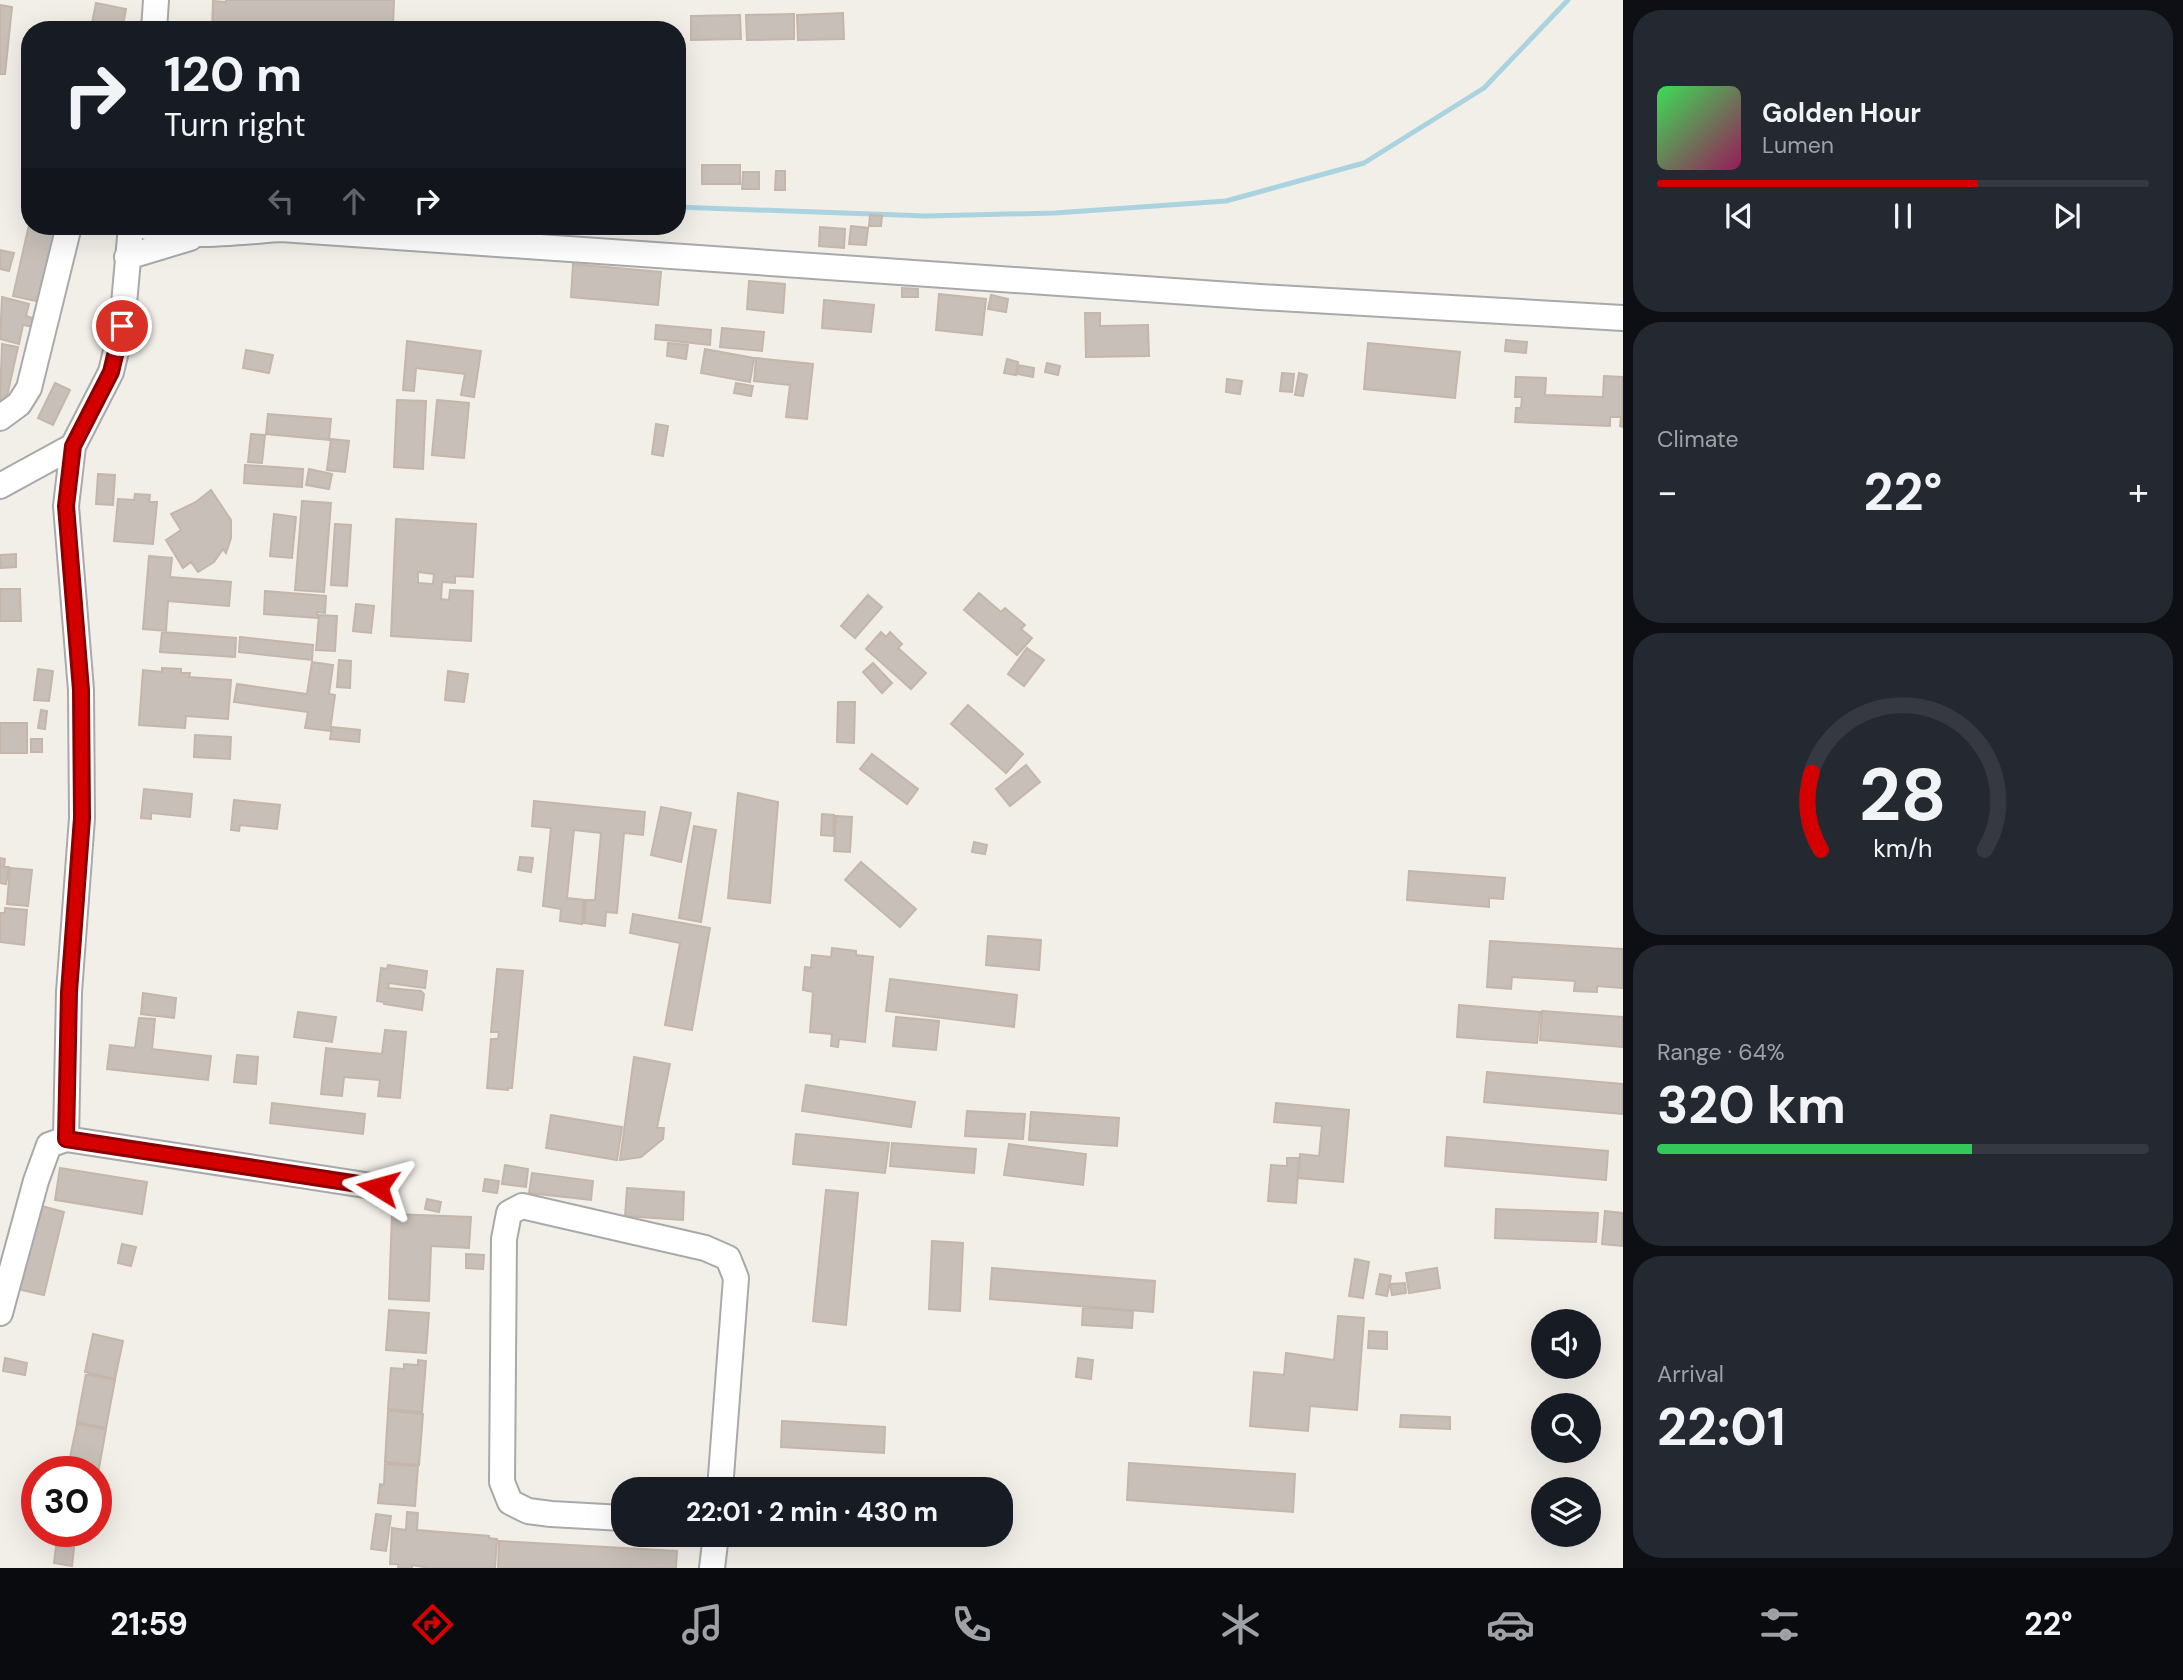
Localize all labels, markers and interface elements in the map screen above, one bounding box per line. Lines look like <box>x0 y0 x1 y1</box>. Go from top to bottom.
text: 120 m <box>164 42 302 106</box>
icon: right <box>49 49 140 140</box>
text: Golden Hour <box>1762 96 1921 130</box>
text: Turn right <box>164 104 306 146</box>
text: Lumen <box>1762 130 1834 160</box>
icon: left <box>262 182 300 220</box>
icon: ahead <box>335 182 373 220</box>
icon: right <box>408 182 446 220</box>
icon: previous <box>1720 197 1758 235</box>
icon: pause <box>1884 197 1922 235</box>
icon: next <box>2048 197 2086 235</box>
pin <box>92 296 152 356</box>
icon: arrive <box>103 307 141 345</box>
text: Climate <box>1657 424 1739 454</box>
text: 22° <box>1864 458 1942 526</box>
text: − <box>1657 467 1678 517</box>
text: + <box>2128 467 2149 517</box>
text: 28 <box>1859 748 1947 843</box>
text: km/h <box>1873 832 1933 865</box>
text: Range · 64% <box>1657 1037 1785 1067</box>
text: 320 km <box>1657 1071 1846 1139</box>
position arrow <box>341 1150 415 1224</box>
map controls <box>1531 1309 1601 1547</box>
button: sound <box>1531 1309 1601 1379</box>
text: Arrival <box>1657 1359 1724 1389</box>
button: search <box>1531 1393 1601 1463</box>
text: 22:01 <box>1657 1393 1786 1461</box>
speed limit sign: 30 <box>21 1456 112 1547</box>
button: layers <box>1531 1477 1601 1547</box>
text: 22:01 · 2 min · 430 m <box>686 1495 938 1529</box>
icon: directions <box>408 1600 457 1649</box>
icon: music <box>678 1600 727 1649</box>
icon: phone <box>947 1600 996 1649</box>
icon: climate <box>1216 1600 1265 1649</box>
icon: car <box>1486 1600 1535 1649</box>
icon: filters <box>1755 1600 1804 1649</box>
text: 21:59 <box>110 1603 188 1645</box>
text: 22° <box>2024 1603 2073 1645</box>

